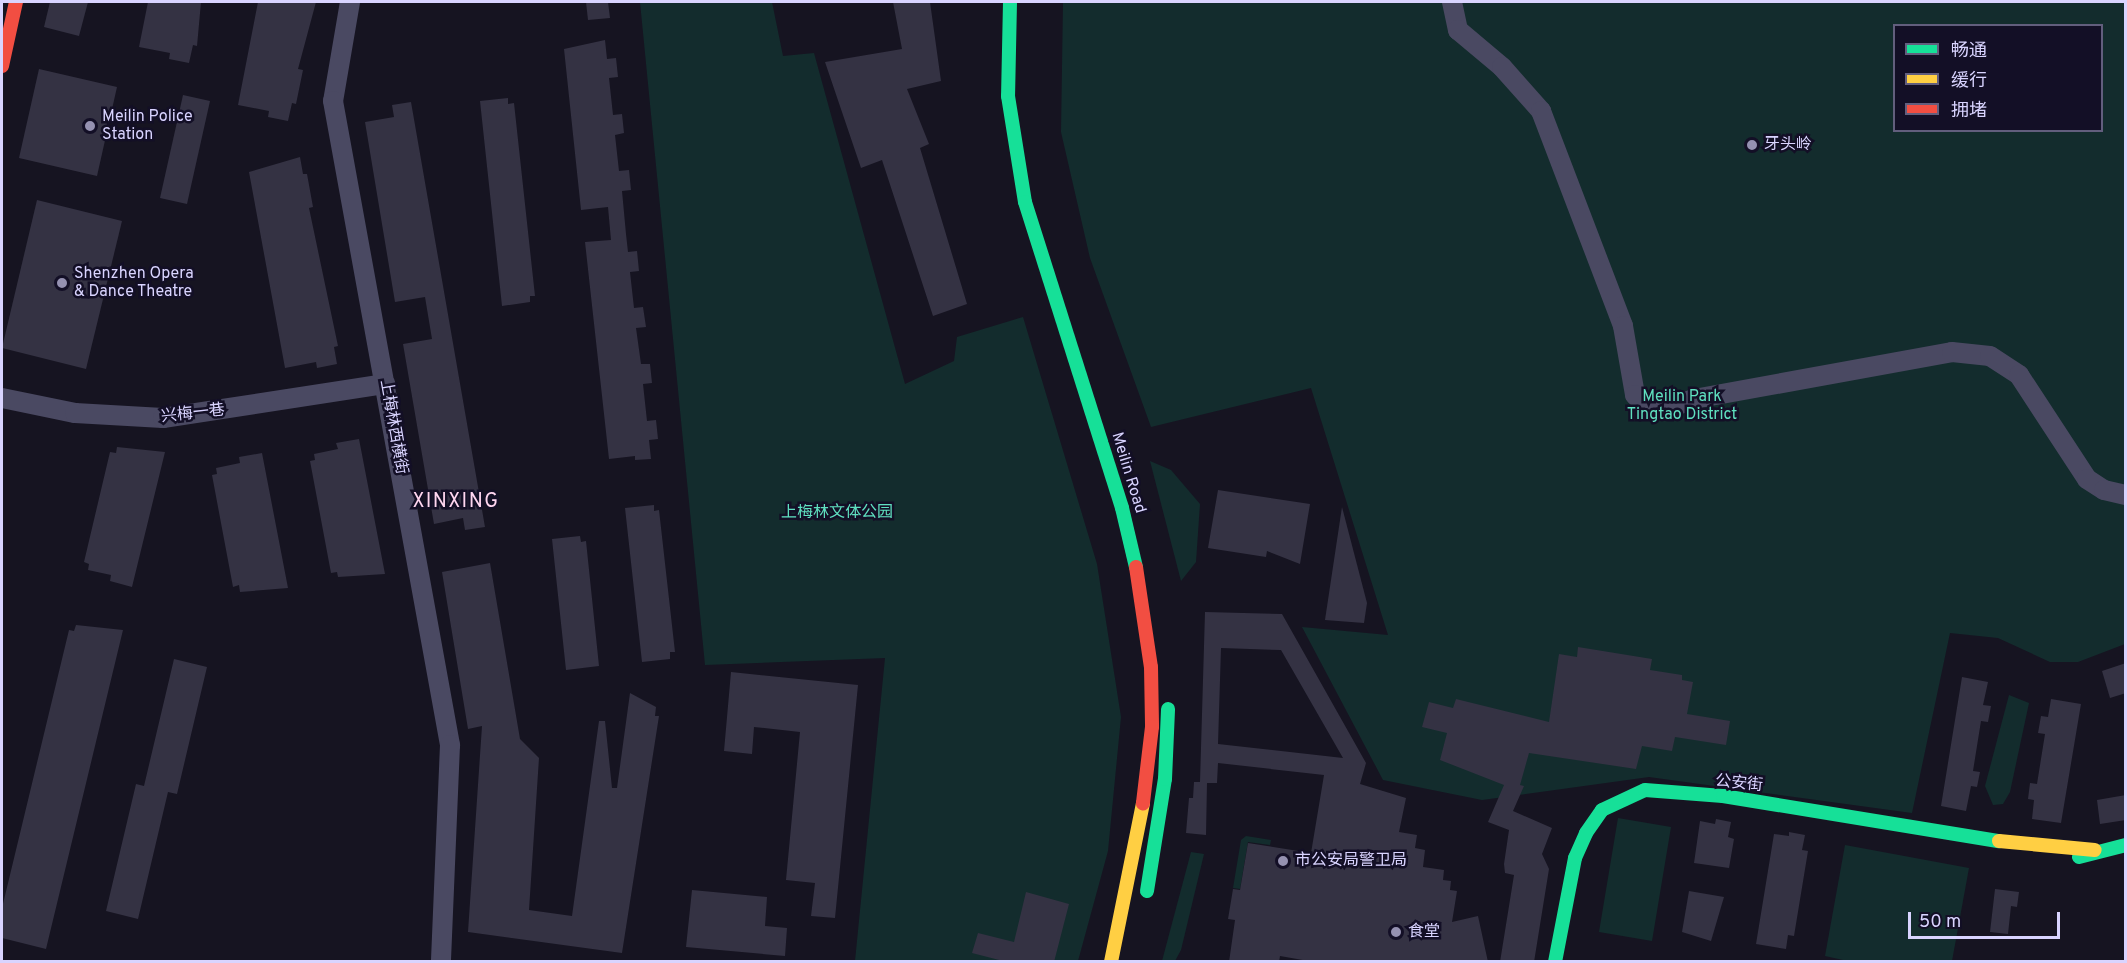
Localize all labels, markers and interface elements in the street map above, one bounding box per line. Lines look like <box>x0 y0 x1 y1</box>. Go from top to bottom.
legend <box>1893 24 2103 132</box>
text: 畅通 <box>1951 40 1987 63</box>
text: 缓行 <box>1951 70 1987 93</box>
text: 拥堵 <box>1951 100 1987 123</box>
place label: Meilin Police Station <box>102 107 193 145</box>
marker: Meilin Police Station <box>83 119 97 133</box>
place label: 牙头岭 <box>1764 135 1812 155</box>
marker: 牙头岭 <box>1745 138 1759 152</box>
place label: Shenzhen Opera & Dance Theatre <box>74 264 194 302</box>
marker: Shenzhen Opera & Dance Theatre <box>55 276 69 290</box>
street label: 上梅林西横街 <box>375 378 411 476</box>
park label: Meilin Park Tingtao District <box>1627 387 1737 425</box>
street label: 兴梅一巷 <box>160 401 226 427</box>
street label: Meilin Road <box>1107 430 1149 516</box>
district label: XINXING <box>412 490 500 514</box>
park label: 上梅林文体公园 <box>781 503 893 523</box>
street label: 公安街 <box>1714 772 1764 796</box>
place label: 市公安局警卫局 <box>1295 851 1407 871</box>
marker: 市公安局警卫局 <box>1276 854 1290 868</box>
scale bar <box>1911 900 2062 938</box>
text: 50 m <box>1919 911 1961 934</box>
place label: 食堂 <box>1408 922 1440 942</box>
marker: 食堂 <box>1389 925 1403 939</box>

